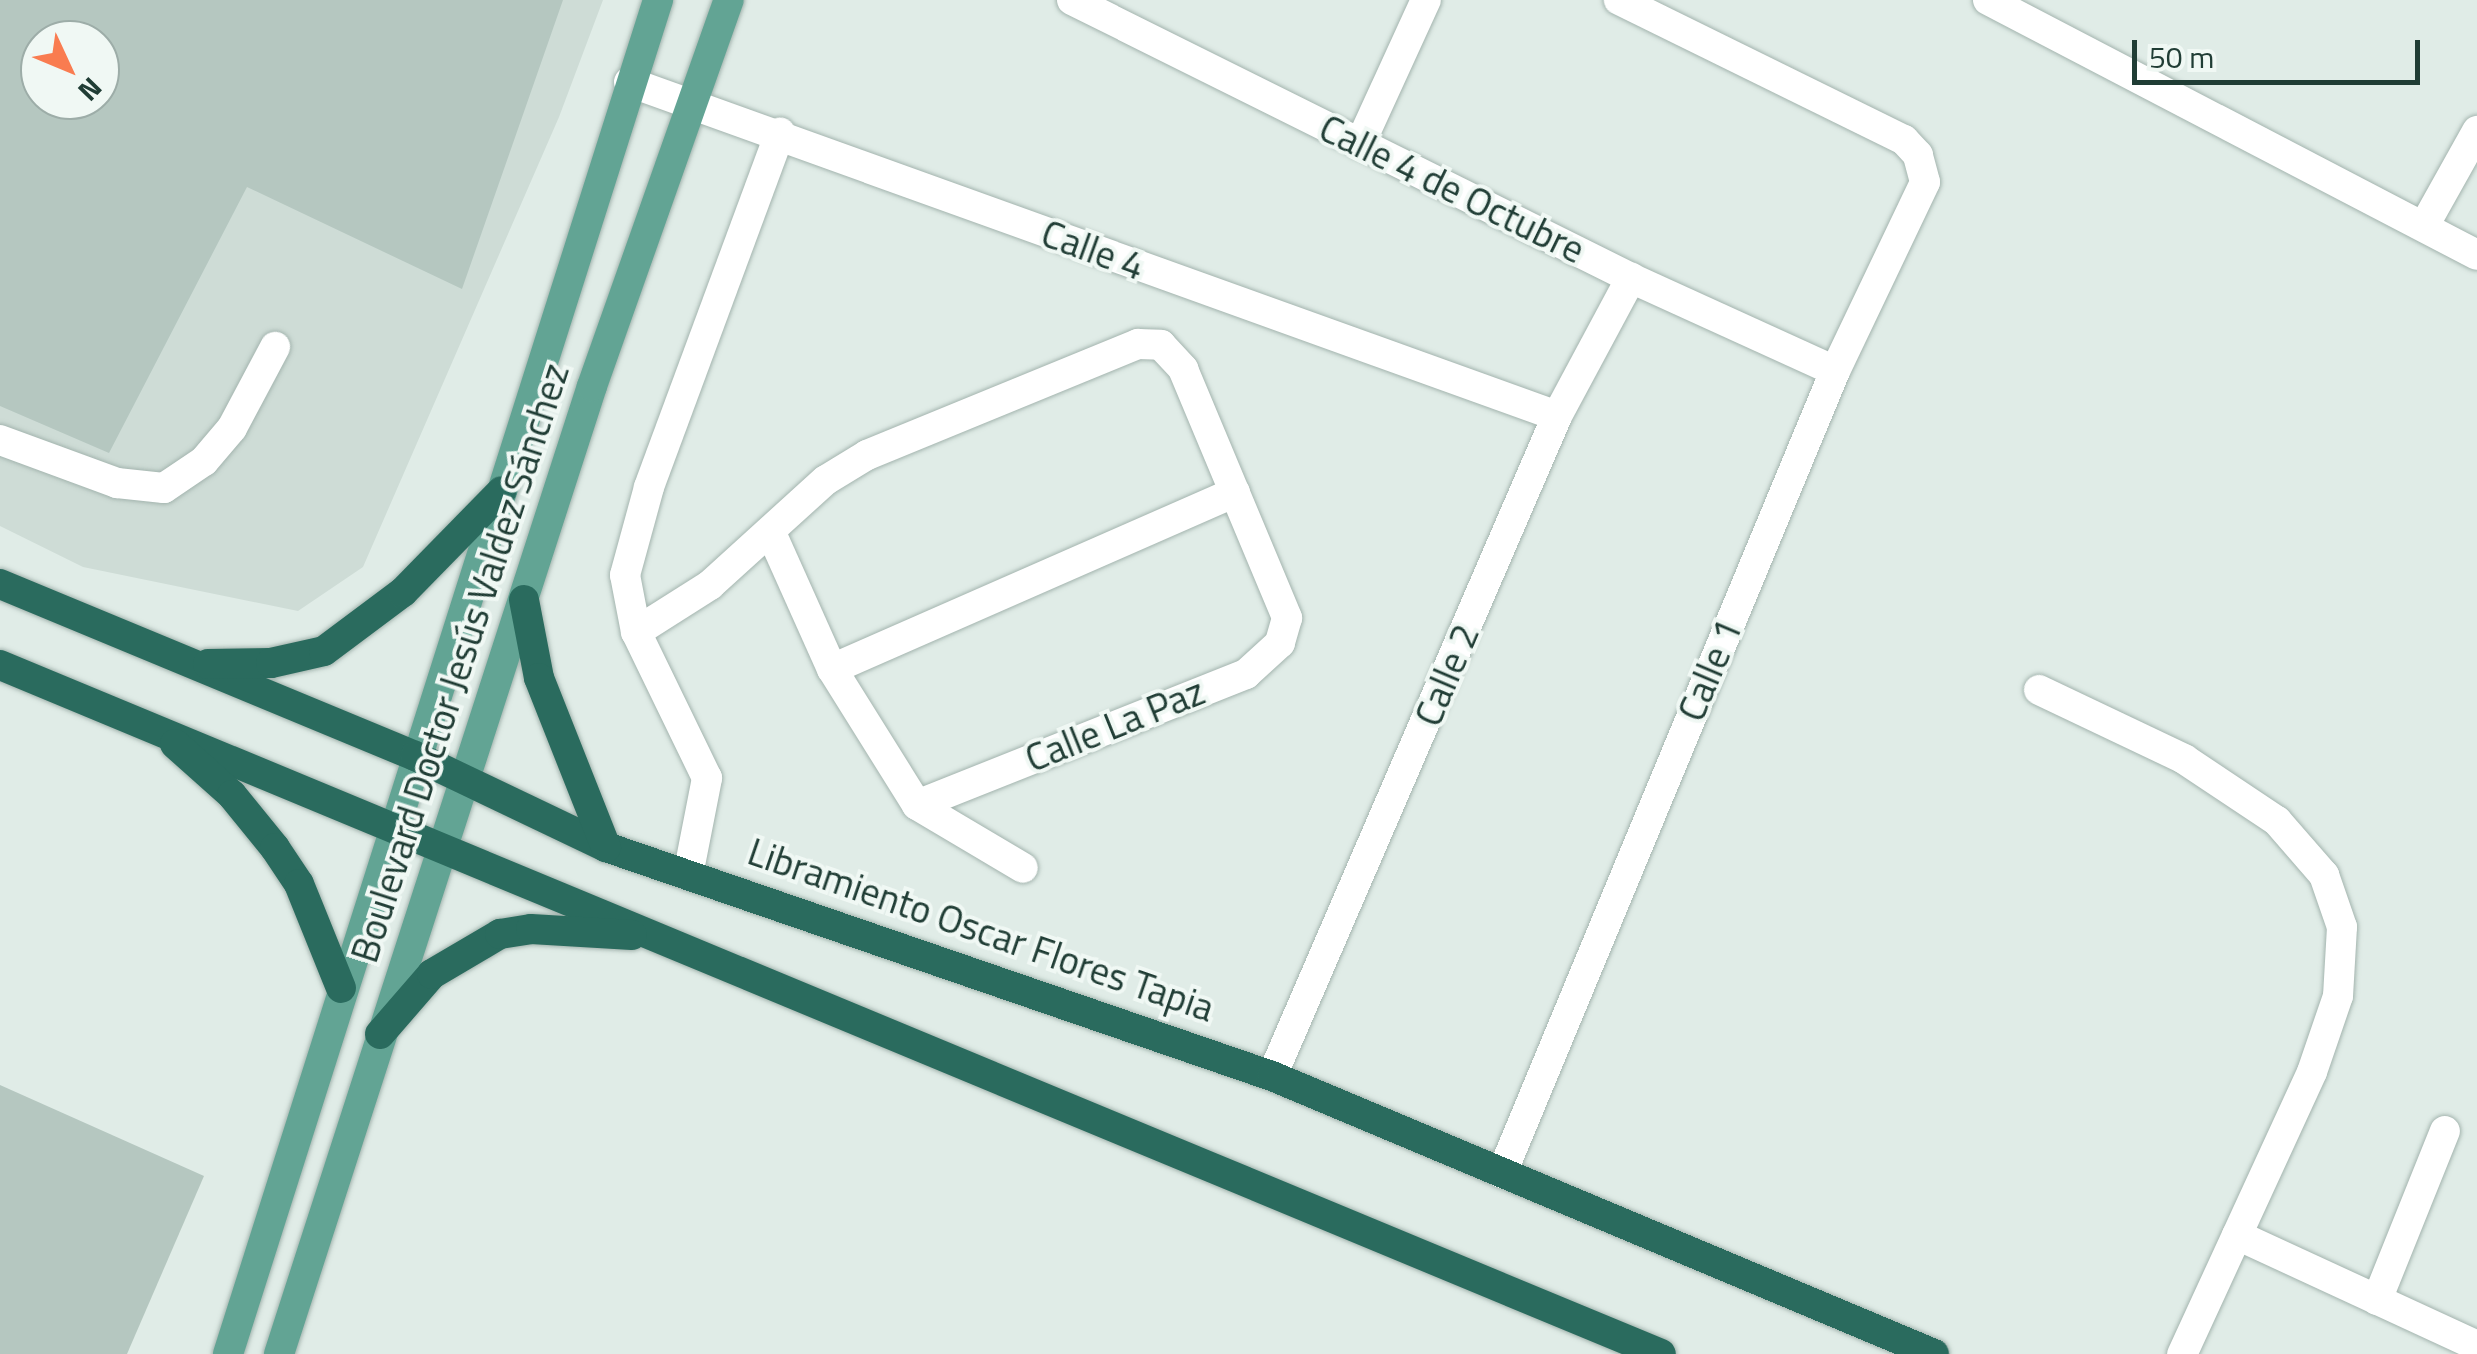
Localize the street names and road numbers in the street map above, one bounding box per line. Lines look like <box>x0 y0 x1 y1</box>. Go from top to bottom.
street label: Calle 4 de Octubre <box>1312 105 1592 273</box>
street label: Calle 4 <box>1035 210 1151 290</box>
street label: Boulevard Doctor Jesús Valdez Sánchez <box>341 358 579 968</box>
street label: Calle 1 <box>1668 612 1752 728</box>
street label: Calle 2 <box>1405 617 1489 733</box>
street label: Calle La Paz <box>1019 668 1211 782</box>
street label: Libramiento Oscar Flores Tapia <box>742 829 1220 1031</box>

